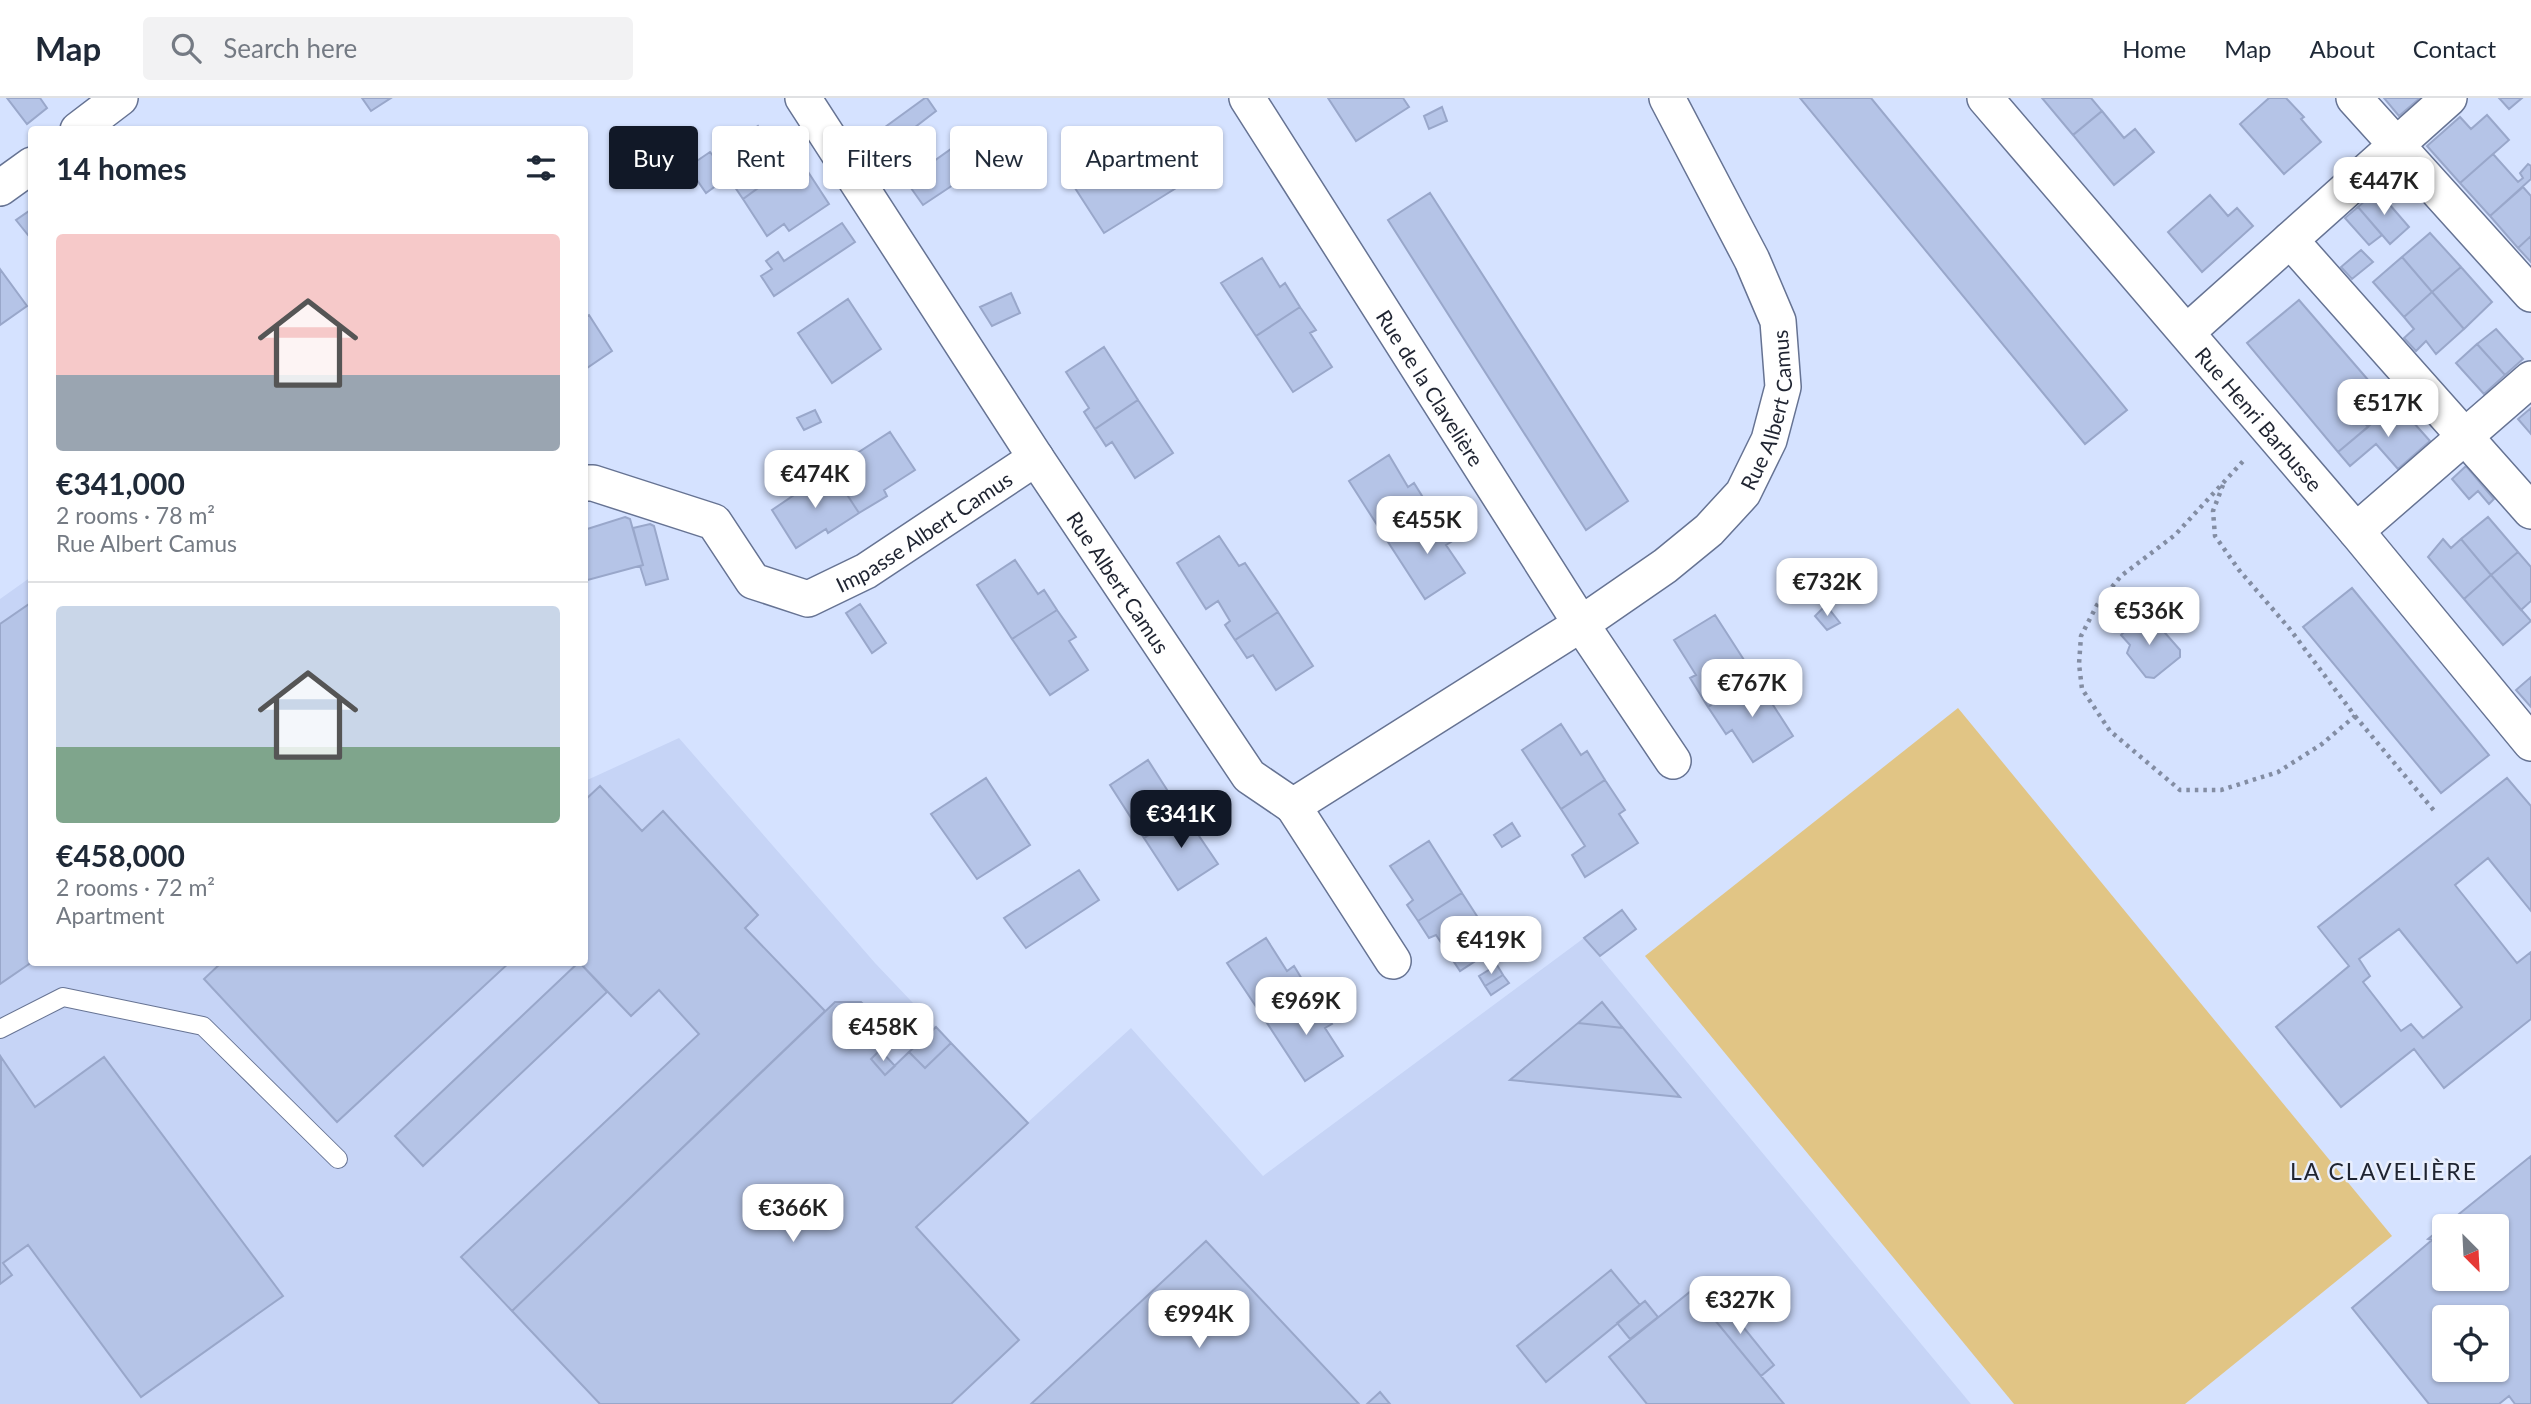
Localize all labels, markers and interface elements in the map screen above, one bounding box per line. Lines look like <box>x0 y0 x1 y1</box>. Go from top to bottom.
search box <box>143 17 633 80</box>
text: Map <box>35 28 101 68</box>
icon: search <box>167 29 205 67</box>
text: Search here <box>223 32 357 64</box>
text: Home <box>2122 34 2186 63</box>
text: Map <box>2224 34 2272 63</box>
text: About <box>2310 34 2375 63</box>
text: Contact <box>2413 34 2496 63</box>
chip: Buy <box>609 126 698 189</box>
chip: Rent <box>712 126 809 189</box>
chip: Filters <box>823 126 936 189</box>
chip: New <box>950 126 1047 189</box>
chip: Apartment <box>1061 126 1223 189</box>
icon: filters <box>522 149 560 187</box>
text: 14 homes <box>56 150 187 186</box>
pin: €447K <box>2335 158 2433 217</box>
text: €447K <box>2349 166 2419 194</box>
icon: home <box>245 280 371 406</box>
street label: Rue de la Clavelière <box>1372 305 1490 470</box>
street label: Rue Albert Camus <box>1734 329 1796 493</box>
street label: Rue Henri Barbusse <box>2191 341 2328 496</box>
pin: €517K <box>2339 380 2437 439</box>
text: €517K <box>2353 388 2423 416</box>
pin: €474K <box>766 450 864 510</box>
text: €474K <box>780 459 850 487</box>
text: €341,000 <box>56 465 185 501</box>
street label: Impasse Albert Camus <box>831 465 1016 596</box>
pin: €455K <box>1378 496 1476 556</box>
text: 2 rooms · 78 m² <box>56 501 215 529</box>
text: €455K <box>1392 505 1462 533</box>
street label: Rue Albert Camus <box>1063 506 1175 658</box>
text: Rue Albert Camus <box>56 529 237 557</box>
pin: €732K <box>1778 559 1876 618</box>
text: €732K <box>1792 567 1862 595</box>
pin: €536K <box>2100 588 2198 647</box>
text: €536K <box>2114 596 2184 624</box>
icon: home <box>245 652 371 778</box>
pin: €767K <box>1703 660 1801 719</box>
text: €767K <box>1717 668 1787 696</box>
pin: €341K <box>1132 790 1230 850</box>
text: €341K <box>1146 799 1216 827</box>
text: €458,000 <box>56 837 185 873</box>
text: 2 rooms · 72 m² <box>56 873 215 901</box>
text: Apartment <box>56 901 164 929</box>
pin: €419K <box>1442 916 1540 976</box>
text: €419K <box>1456 925 1526 953</box>
pin: €969K <box>1257 978 1355 1037</box>
text: €969K <box>1271 986 1341 1014</box>
pin: €458K <box>834 1004 932 1063</box>
text: €458K <box>848 1012 918 1040</box>
district label: LA CLAVELIÈRE <box>2290 1157 2478 1185</box>
pin: €366K <box>744 1184 842 1244</box>
text: €366K <box>758 1193 828 1221</box>
north arrow <box>2432 1214 2510 1292</box>
map controls <box>2432 1214 2509 1382</box>
pin: €327K <box>1691 1276 1789 1336</box>
text: €327K <box>1705 1285 1775 1313</box>
pin: €994K <box>1150 1290 1248 1350</box>
text: €994K <box>1164 1299 1234 1327</box>
button: locate <box>2432 1305 2509 1382</box>

